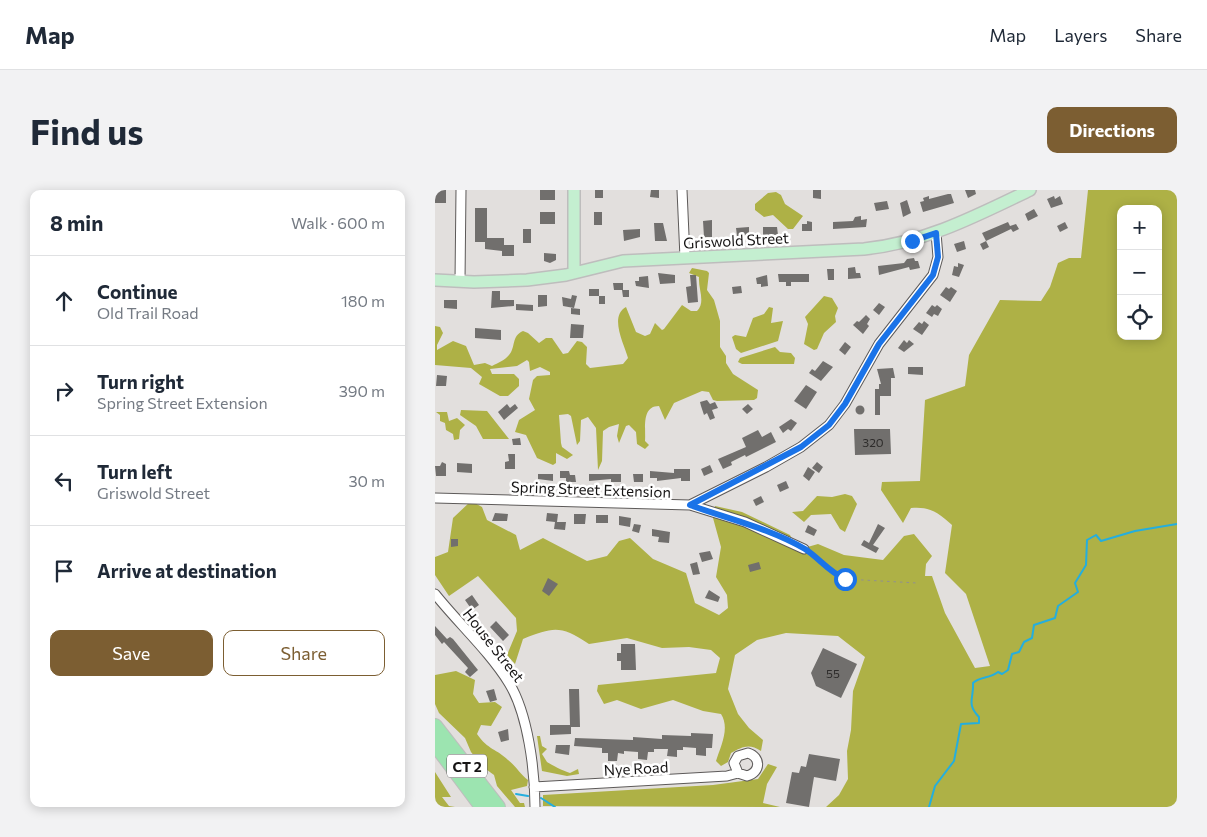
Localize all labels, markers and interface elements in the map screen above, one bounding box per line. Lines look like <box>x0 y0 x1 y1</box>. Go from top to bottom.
text: Map <box>25 20 75 49</box>
text: Map <box>989 24 1026 46</box>
text: Layers <box>1054 24 1107 46</box>
text: Share <box>1135 24 1182 46</box>
button: Directions <box>1047 107 1177 153</box>
text: Find us <box>30 109 144 152</box>
map controls <box>1117 205 1162 340</box>
button: + <box>1117 205 1162 250</box>
text: 8 min <box>50 210 103 235</box>
text: Walk · 600 m <box>291 213 385 232</box>
street label: Griswold Street <box>683 228 789 252</box>
route end <box>901 230 924 253</box>
button: − <box>1117 250 1162 295</box>
text: Continue <box>97 280 177 303</box>
icon: ahead <box>50 287 78 315</box>
text: 180 m <box>341 291 385 310</box>
button: locate <box>1117 295 1162 340</box>
text: Old Trail Road <box>97 303 199 322</box>
text: Turn right <box>97 370 184 393</box>
icon: right <box>50 377 78 405</box>
text: 390 m <box>339 381 385 400</box>
text: Spring Street Extension <box>97 393 268 412</box>
house number: 320 <box>862 435 884 449</box>
text: Turn left <box>97 460 172 483</box>
icon: left <box>50 467 78 495</box>
text: 30 m <box>348 471 385 490</box>
street label: Spring Street Extension <box>511 477 671 501</box>
text: Griswold Street <box>97 483 210 502</box>
icon: arrive <box>50 557 78 585</box>
text: Arrive at destination <box>97 559 277 582</box>
route start <box>834 568 857 591</box>
street label: House Street <box>460 605 528 685</box>
button: Save <box>50 630 213 676</box>
button: Share <box>223 630 385 676</box>
house number: 55 <box>826 666 840 680</box>
road number: CT 2 <box>447 754 487 778</box>
street label: Nye Road <box>603 757 669 779</box>

